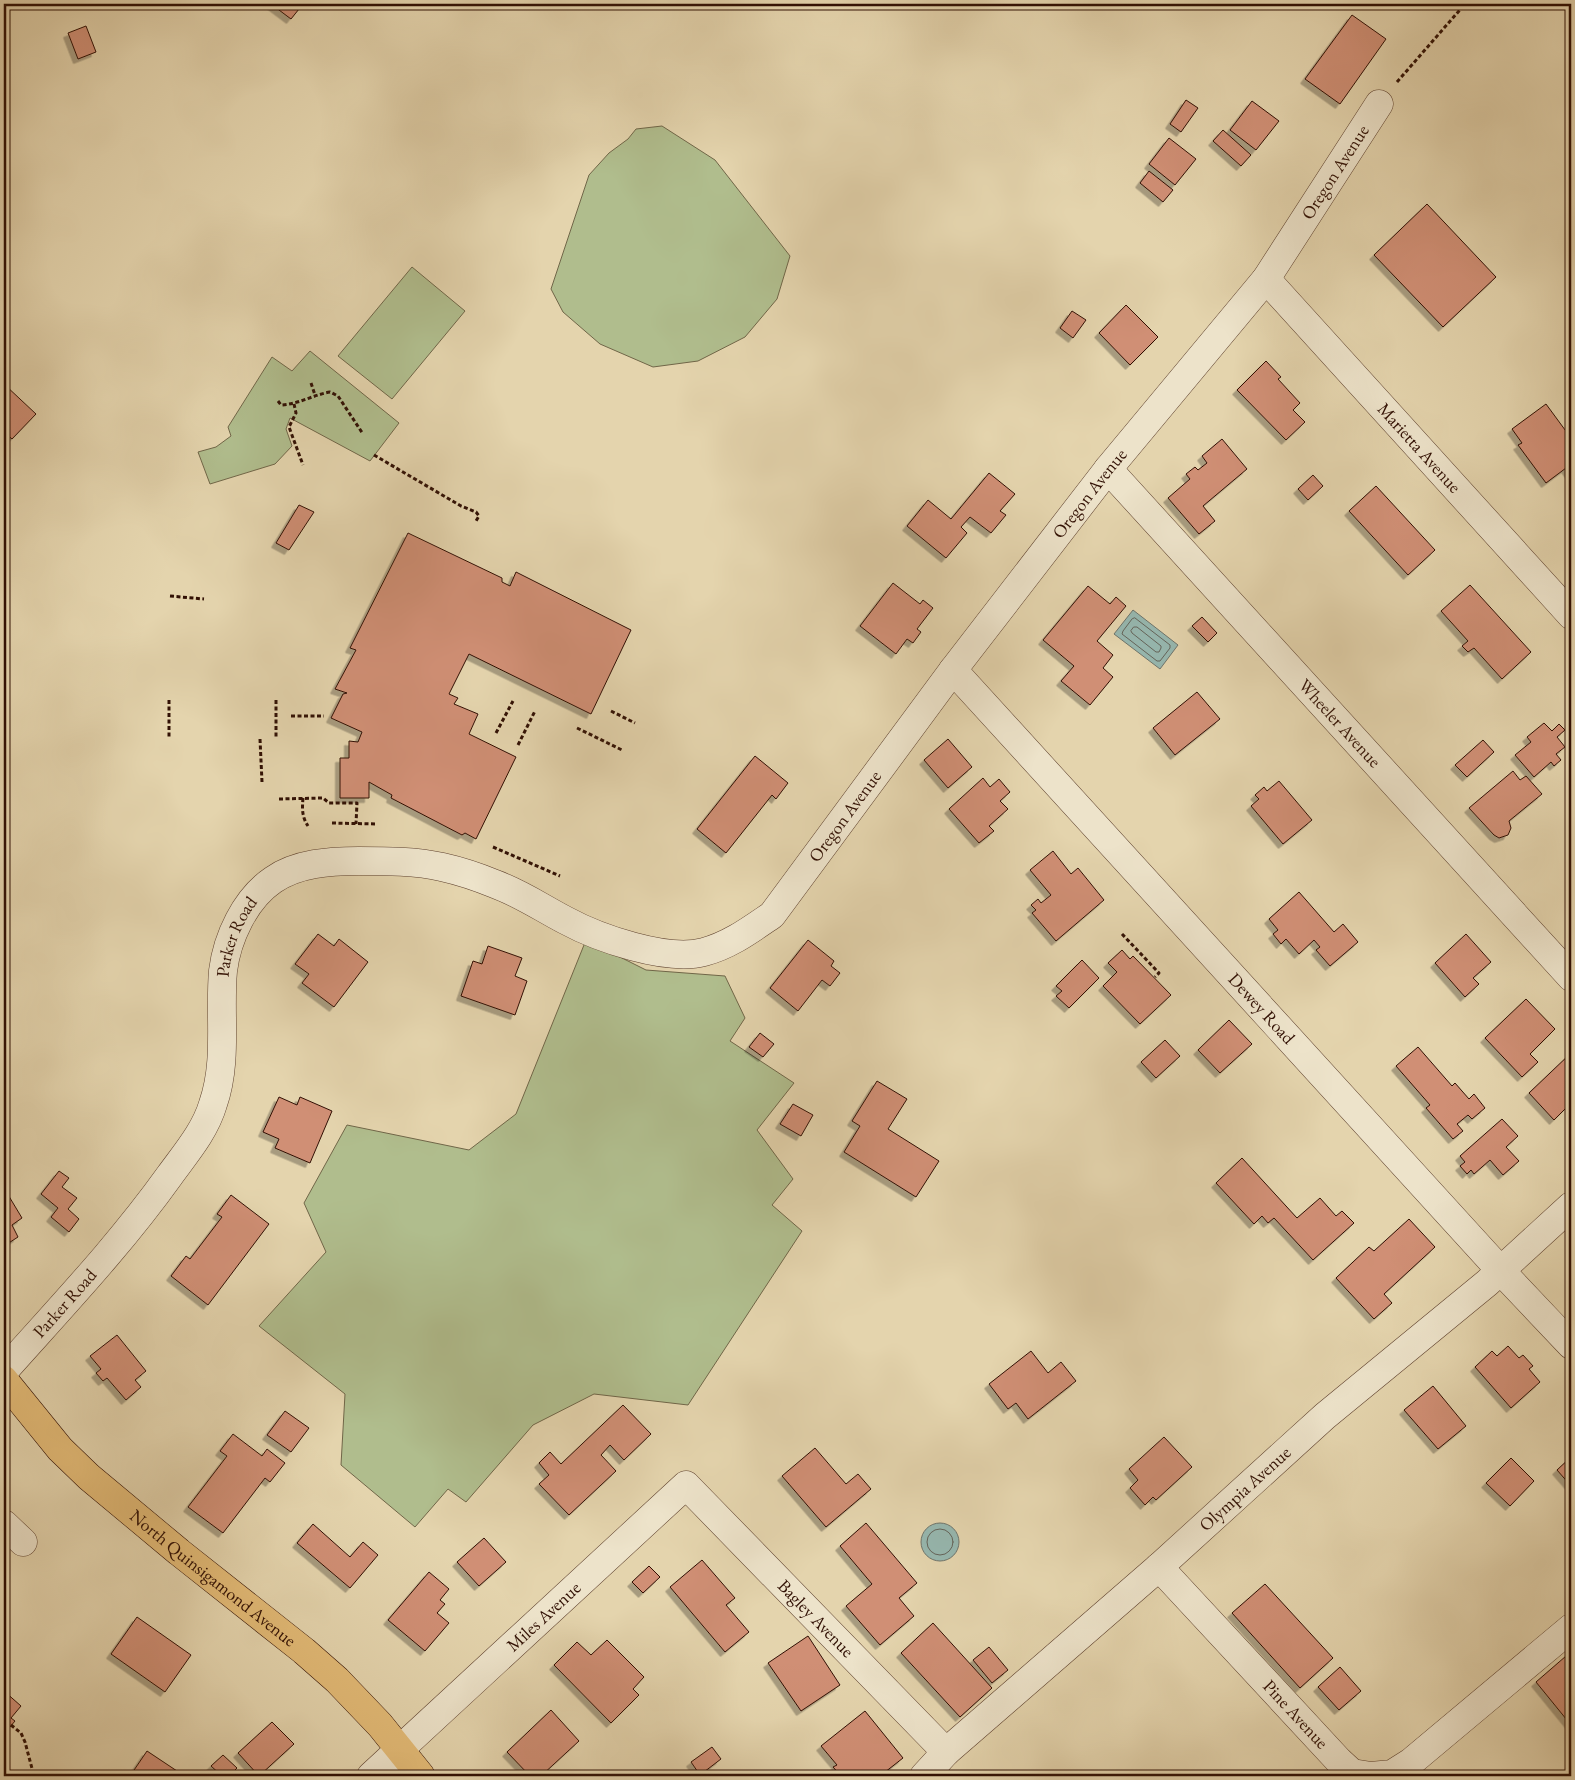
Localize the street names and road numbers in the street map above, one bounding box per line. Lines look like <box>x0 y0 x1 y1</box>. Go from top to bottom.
street label: Oregon Avenue <box>1296 120 1374 224</box>
street label: Marietta Avenue <box>1373 397 1467 498</box>
street label: Oregon Avenue <box>1047 443 1132 543</box>
street label: Wheeler Avenue <box>1294 674 1386 772</box>
street label: Oregon Avenue <box>803 766 886 866</box>
street label: Parker Road <box>211 891 262 978</box>
street label: Dewey Road <box>1224 968 1301 1049</box>
street label: Parker Road <box>27 1263 102 1342</box>
street label: Olympia Avenue <box>1194 1441 1295 1536</box>
street label: North Quinsigamond Avenue <box>125 1504 301 1651</box>
street label: Bagley Avenue <box>773 1574 859 1662</box>
street label: Miles Avenue <box>501 1576 585 1656</box>
street label: Pine Avenue <box>1258 1675 1334 1753</box>

